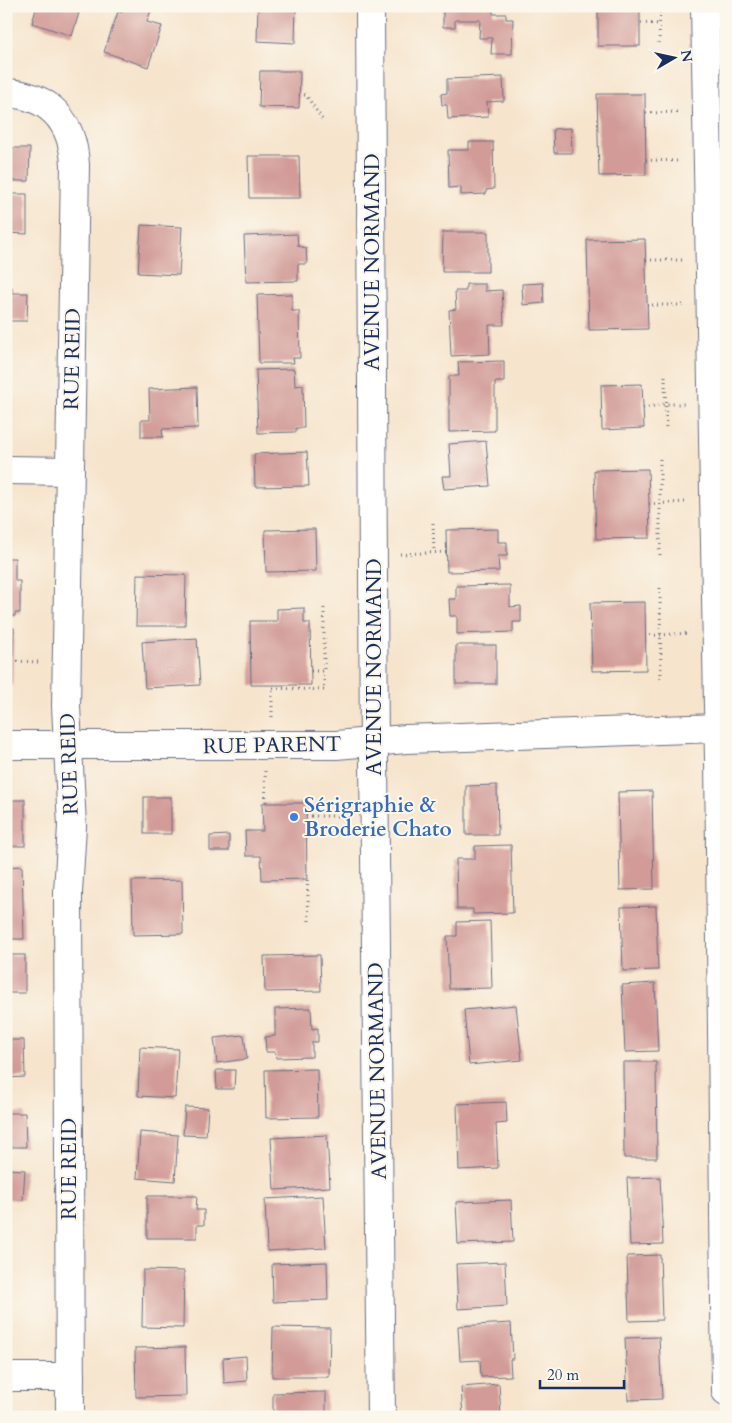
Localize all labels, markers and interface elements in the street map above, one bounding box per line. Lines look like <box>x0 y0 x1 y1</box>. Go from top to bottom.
north arrow <box>650 32 700 82</box>
text: N <box>676 49 697 64</box>
street label: AVENUE NORMAND <box>358 153 387 371</box>
street label: RUE REID <box>57 308 88 410</box>
street label: AVENUE NORMAND <box>360 558 389 776</box>
street label: RUE REID <box>53 712 86 815</box>
street label: RUE PARENT <box>203 730 341 761</box>
place label: Sérigraphie & Broderie Chato <box>304 791 452 844</box>
marker: Sérigraphie & Broderie Chato <box>288 811 300 823</box>
street label: AVENUE NORMAND <box>361 962 394 1180</box>
street label: RUE REID <box>55 1118 84 1220</box>
scale bar <box>540 1358 623 1390</box>
text: 20 m <box>547 1365 579 1385</box>

